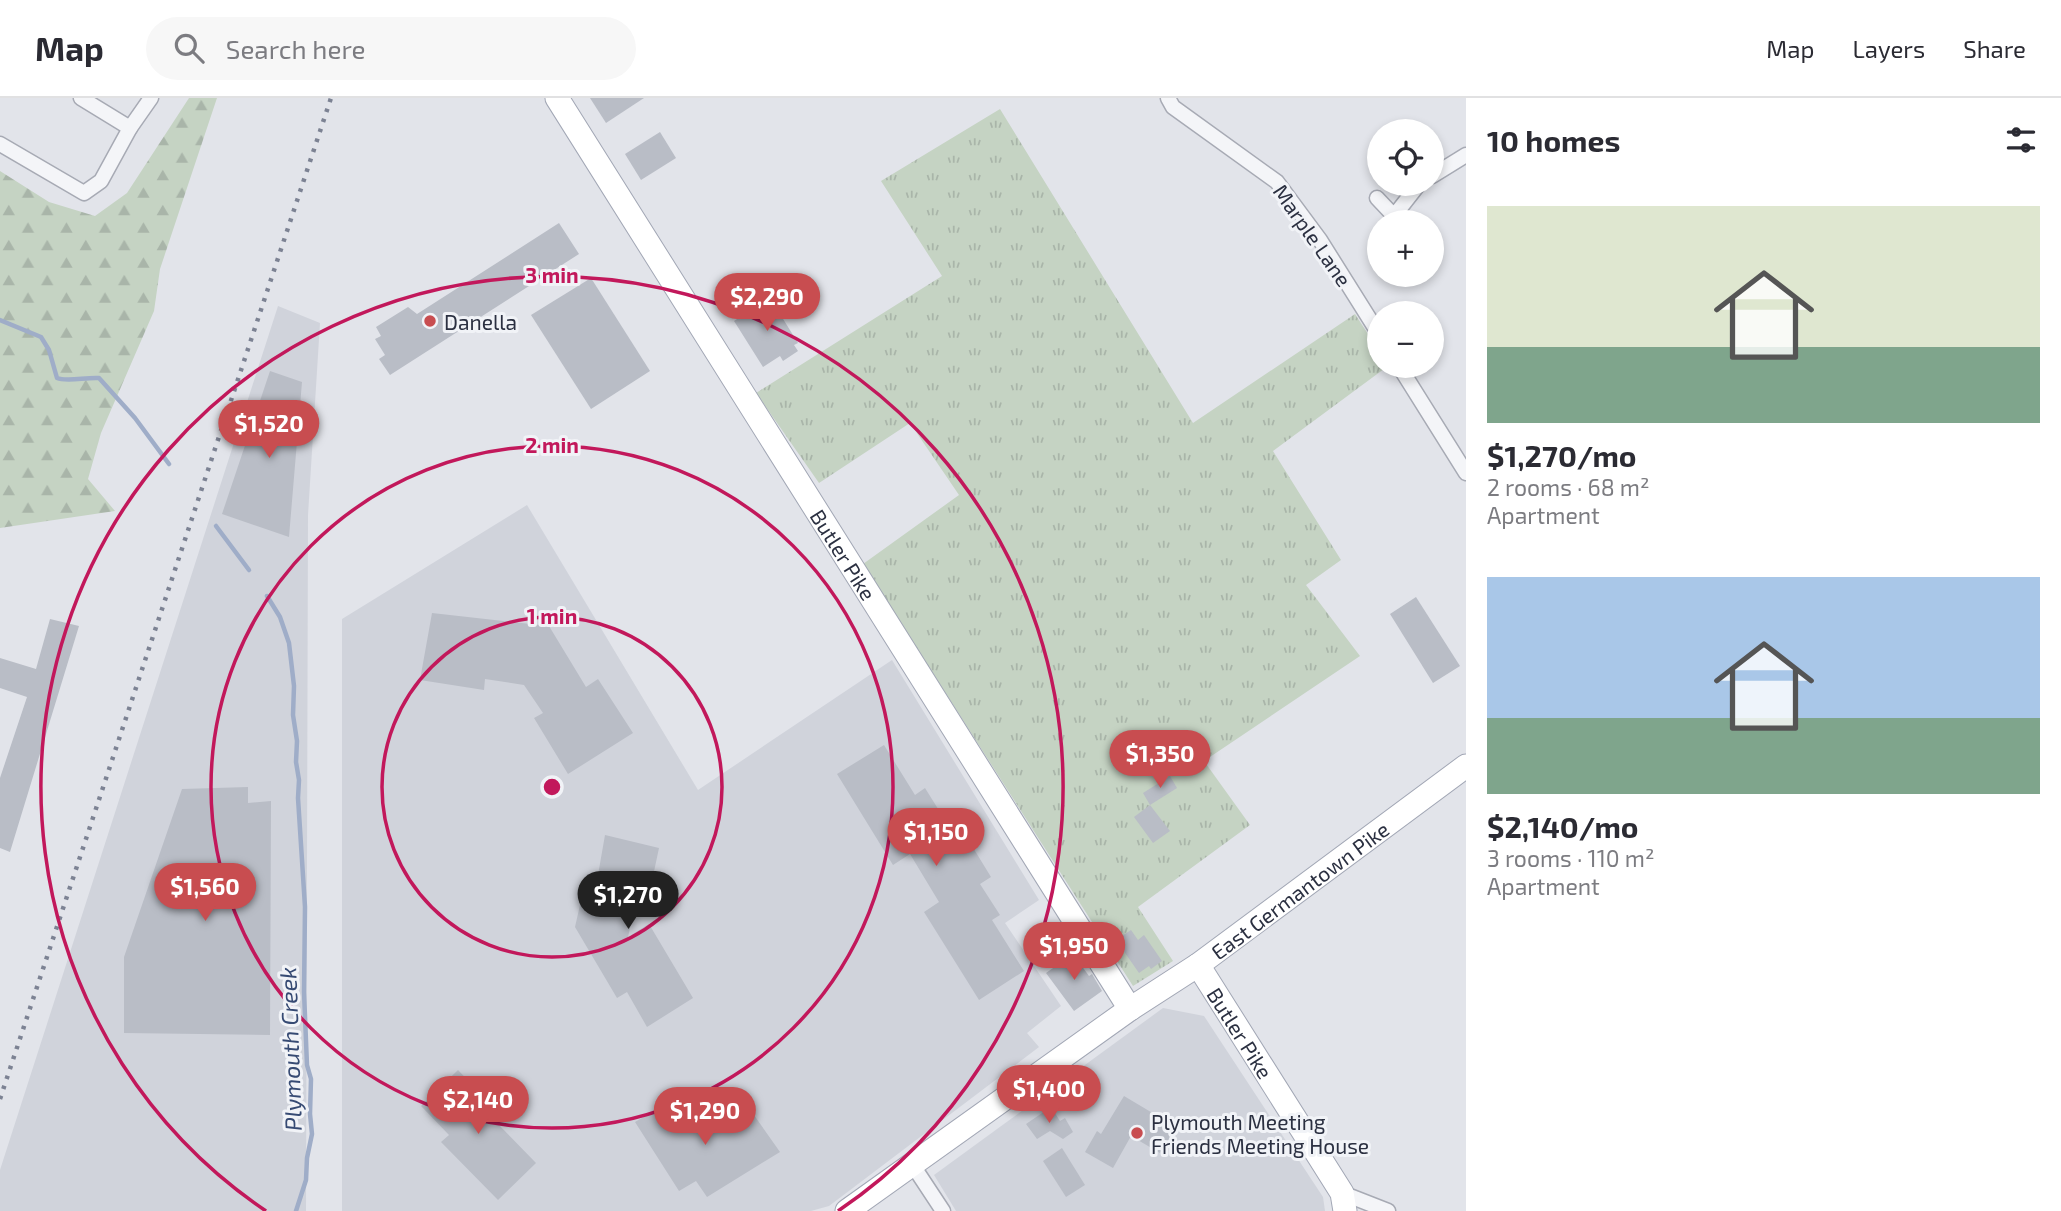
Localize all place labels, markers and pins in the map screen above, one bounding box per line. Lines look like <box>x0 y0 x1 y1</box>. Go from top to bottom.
pin: $2,290 <box>710 274 824 333</box>
place label: Danella <box>444 309 517 334</box>
marker: Danella <box>422 313 438 329</box>
pin: $1,520 <box>212 400 326 460</box>
pin: $1,350 <box>1103 730 1217 790</box>
centre of rings <box>540 775 564 799</box>
pin: $1,150 <box>879 808 993 868</box>
pin: $1,560 <box>148 864 262 923</box>
pin: $1,270 <box>571 872 685 931</box>
pin: $1,950 <box>1017 922 1131 982</box>
pin: $1,400 <box>992 1066 1106 1125</box>
pin: $2,140 <box>421 1076 535 1136</box>
pin: $1,290 <box>648 1088 762 1147</box>
place label: Plymouth Meeting Friends Meeting House <box>1151 1109 1369 1158</box>
marker: Plymouth Meeting Friends Meeting House <box>1129 1125 1145 1141</box>

